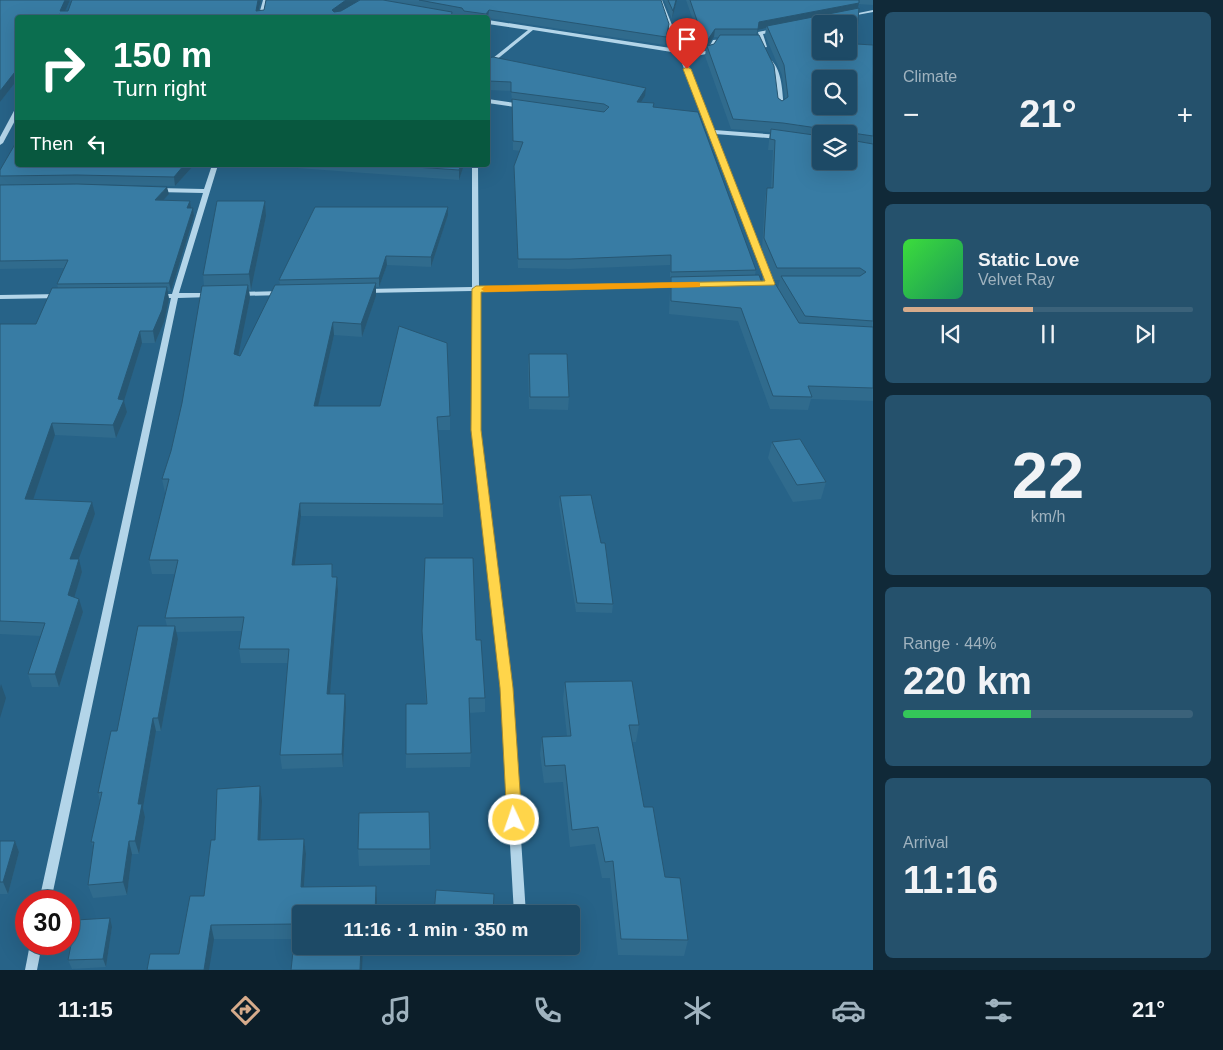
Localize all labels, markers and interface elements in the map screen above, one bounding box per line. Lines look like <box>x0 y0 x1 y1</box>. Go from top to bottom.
map controls <box>812 15 857 170</box>
button: sound <box>812 15 857 60</box>
pin <box>666 18 708 69</box>
icon: arrive <box>673 25 701 53</box>
icon: right <box>30 35 95 100</box>
text: 150 m <box>113 35 212 74</box>
text: Climate <box>903 68 957 85</box>
button: search <box>812 70 857 115</box>
text: Turn right <box>113 76 206 101</box>
text: 21° <box>1019 93 1077 135</box>
text: − <box>903 99 919 130</box>
text: + <box>1177 99 1193 130</box>
button: layers <box>812 125 857 170</box>
icon: left <box>83 130 111 158</box>
text: Then <box>30 133 73 154</box>
text: Static Love <box>978 249 1079 270</box>
text: Velvet Ray <box>978 271 1054 288</box>
icon: previous <box>937 320 965 348</box>
icon: pause <box>1034 320 1062 348</box>
icon: next <box>1131 320 1159 348</box>
text: 22 <box>1012 439 1084 512</box>
text: km/h <box>1031 508 1065 525</box>
text: Range · 44% <box>903 635 996 652</box>
text: 220 km <box>903 660 1032 702</box>
position arrow <box>487 793 539 845</box>
text: Arrival <box>903 834 948 851</box>
text: 11:16 <box>903 859 998 901</box>
speed limit sign: 30 <box>15 890 80 955</box>
text: 11:16 · 1 min · 350 m <box>344 919 528 940</box>
icon: directions <box>228 993 263 1028</box>
icon: music <box>379 993 414 1028</box>
icon: phone <box>530 993 565 1028</box>
icon: climate <box>680 993 715 1028</box>
icon: car <box>831 993 866 1028</box>
icon: filters <box>981 993 1016 1028</box>
text: 11:15 <box>58 997 113 1022</box>
text: 21° <box>1132 997 1165 1022</box>

